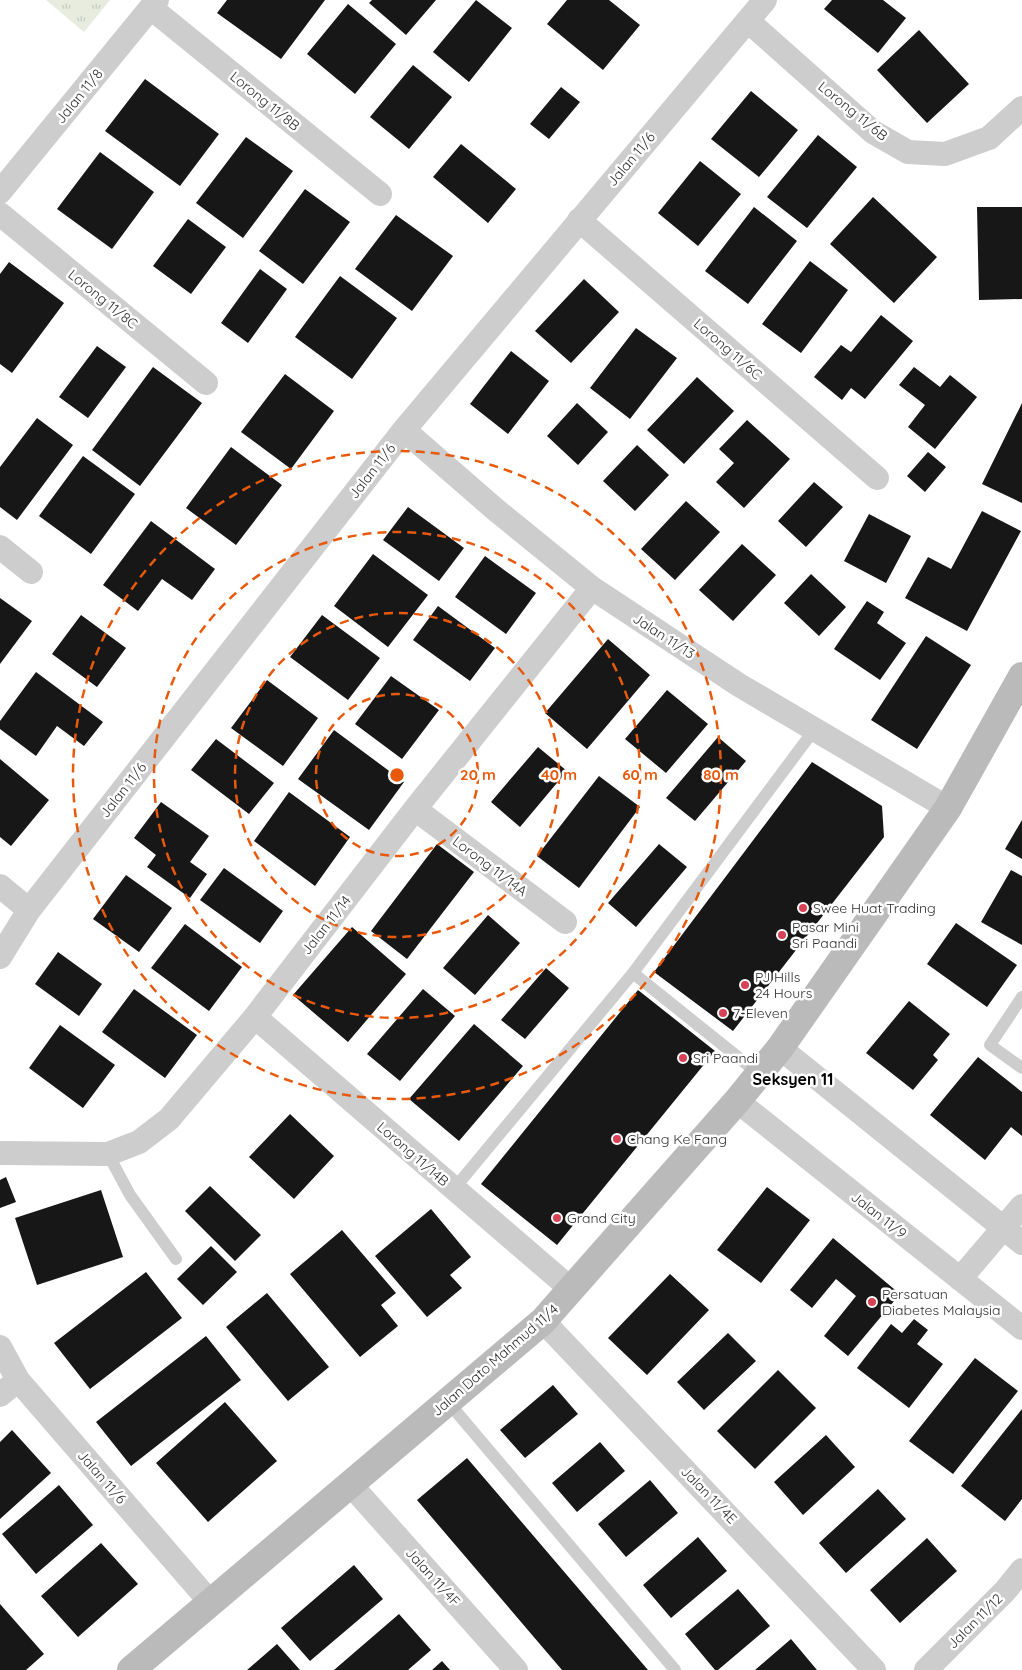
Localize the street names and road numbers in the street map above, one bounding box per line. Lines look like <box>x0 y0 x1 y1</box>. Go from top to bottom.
street label: Jalan 11/8 <box>51 65 107 127</box>
street label: Lorong 11/8B <box>227 67 303 135</box>
street label: Lorong 11/6B <box>815 77 891 145</box>
street label: Jalan 11/6 <box>603 128 659 190</box>
street label: Lorong 11/8C <box>65 265 141 333</box>
street label: Lorong 11/6C <box>690 315 766 383</box>
street label: Jalan 11/6 <box>345 439 399 502</box>
street label: Jalan 11/13 <box>630 609 698 663</box>
street label: Jalan 11/6 <box>96 758 150 821</box>
street label: Lorong 11/14A <box>449 832 531 900</box>
street label: Jalan 11/14 <box>297 892 355 958</box>
street label: Lorong 11/14B <box>373 1118 453 1190</box>
street label: Jalan 11/9 <box>848 1188 911 1242</box>
street label: Jalan Dato Mahmud 11/4 <box>428 1300 562 1420</box>
street label: Jalan 11/6 <box>74 1446 131 1508</box>
street label: Jalan 11/4E <box>677 1462 741 1528</box>
street label: Jalan 11/4F <box>402 1544 464 1610</box>
street label: Jalan 11/12 <box>944 1589 1007 1652</box>

